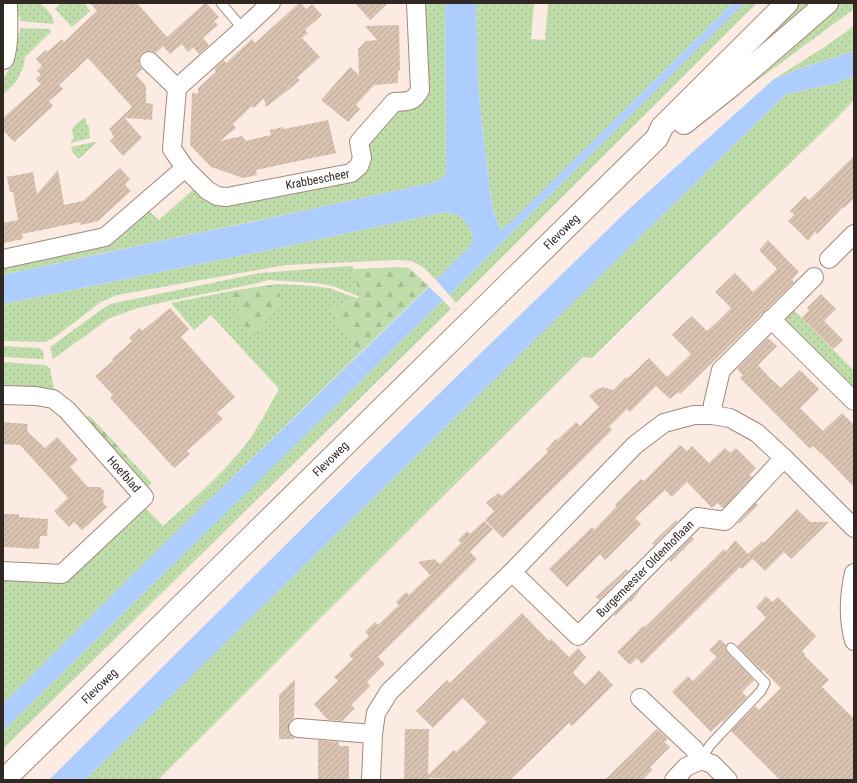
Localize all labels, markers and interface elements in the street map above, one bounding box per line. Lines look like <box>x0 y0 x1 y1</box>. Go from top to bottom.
street label: Krabbescheer <box>284 166 351 193</box>
street label: Flevoweg <box>541 211 582 252</box>
street label: Flevoweg <box>310 438 351 480</box>
street label: Hoefblad <box>104 453 144 495</box>
street label: Burgemeester Oldenhoflaan <box>594 517 697 620</box>
street label: Flevoweg <box>79 665 120 707</box>

